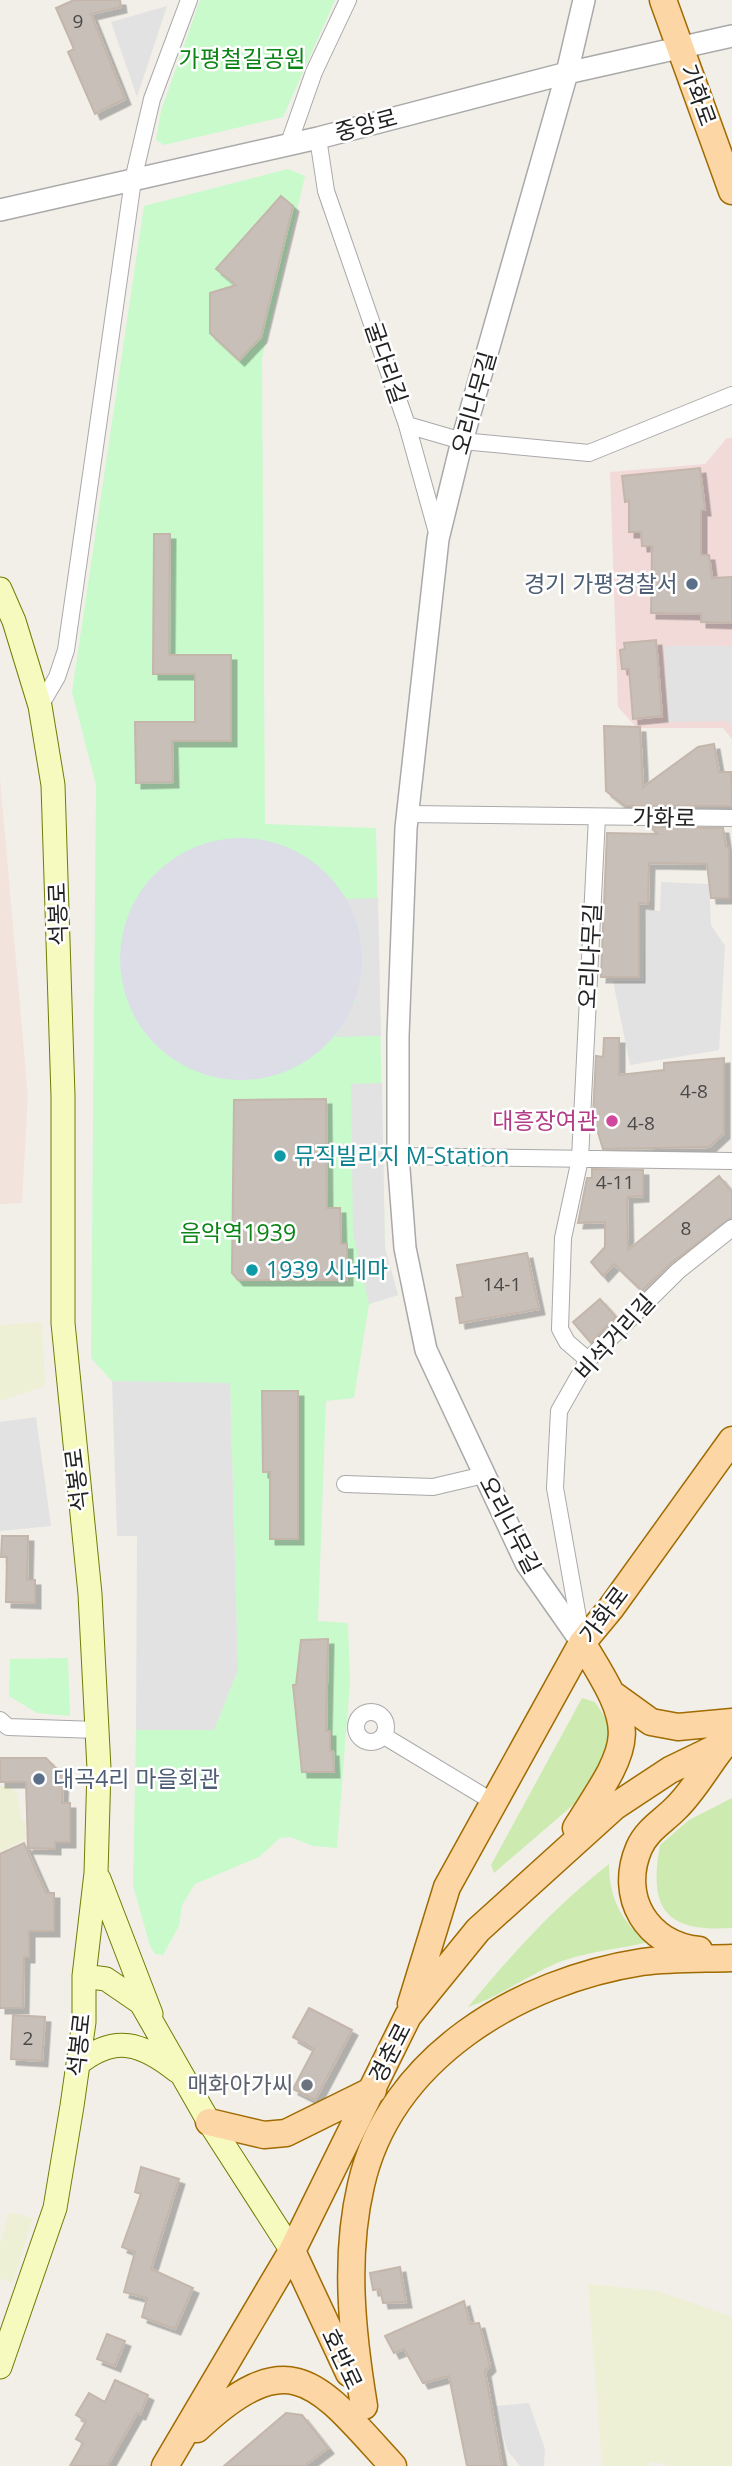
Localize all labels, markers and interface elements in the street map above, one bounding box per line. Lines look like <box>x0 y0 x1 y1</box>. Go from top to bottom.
house number: 9 <box>73 8 83 34</box>
park label: 가평철길공원 <box>179 42 305 74</box>
street label: 가화로 <box>673 59 725 130</box>
street label: 중앙로 <box>331 100 401 148</box>
street label: 굴다리길 <box>358 317 416 408</box>
street label: 오리나무길 <box>443 347 503 458</box>
place label: 경기 가평경찰서 <box>524 567 678 599</box>
marker: 경기 가평경찰서 <box>684 576 700 592</box>
street label: 가화로 <box>632 800 696 834</box>
street label: 석봉로 <box>40 882 74 946</box>
street label: 오리나무길 <box>570 902 608 1010</box>
house number: 4-8 <box>680 1078 708 1104</box>
place label: 대흥장여관 <box>492 1104 598 1136</box>
house number: 4-8 <box>627 1110 655 1136</box>
marker: 대흥장여관 <box>604 1113 620 1129</box>
place label: 뮤직빌리지 M-Station <box>294 1139 509 1171</box>
marker: 뮤직빌리지 M-Station <box>272 1148 288 1164</box>
house number: 4-11 <box>596 1169 634 1195</box>
house number: 8 <box>681 1215 691 1241</box>
park label: 음악역1939 <box>180 1216 296 1248</box>
place label: 1939 시네마 <box>266 1253 388 1285</box>
marker: 1939 시네마 <box>244 1262 260 1278</box>
house number: 14-1 <box>483 1271 521 1297</box>
street label: 비석거리길 <box>567 1286 662 1386</box>
street label: 석봉로 <box>56 1447 96 1514</box>
street label: 오리나무길 <box>473 1470 549 1579</box>
street label: 가화로 <box>571 1579 635 1649</box>
place label: 대곡4리 마을회관 <box>53 1762 220 1794</box>
marker: 대곡4리 마을회관 <box>31 1771 47 1787</box>
street label: 석봉로 <box>59 2012 97 2078</box>
street label: 경춘로 <box>360 2017 418 2088</box>
house number: 2 <box>23 2025 33 2051</box>
place label: 매화아가씨 <box>187 2068 293 2100</box>
marker: 매화아가씨 <box>299 2077 315 2093</box>
street label: 호반로 <box>315 2323 371 2394</box>

